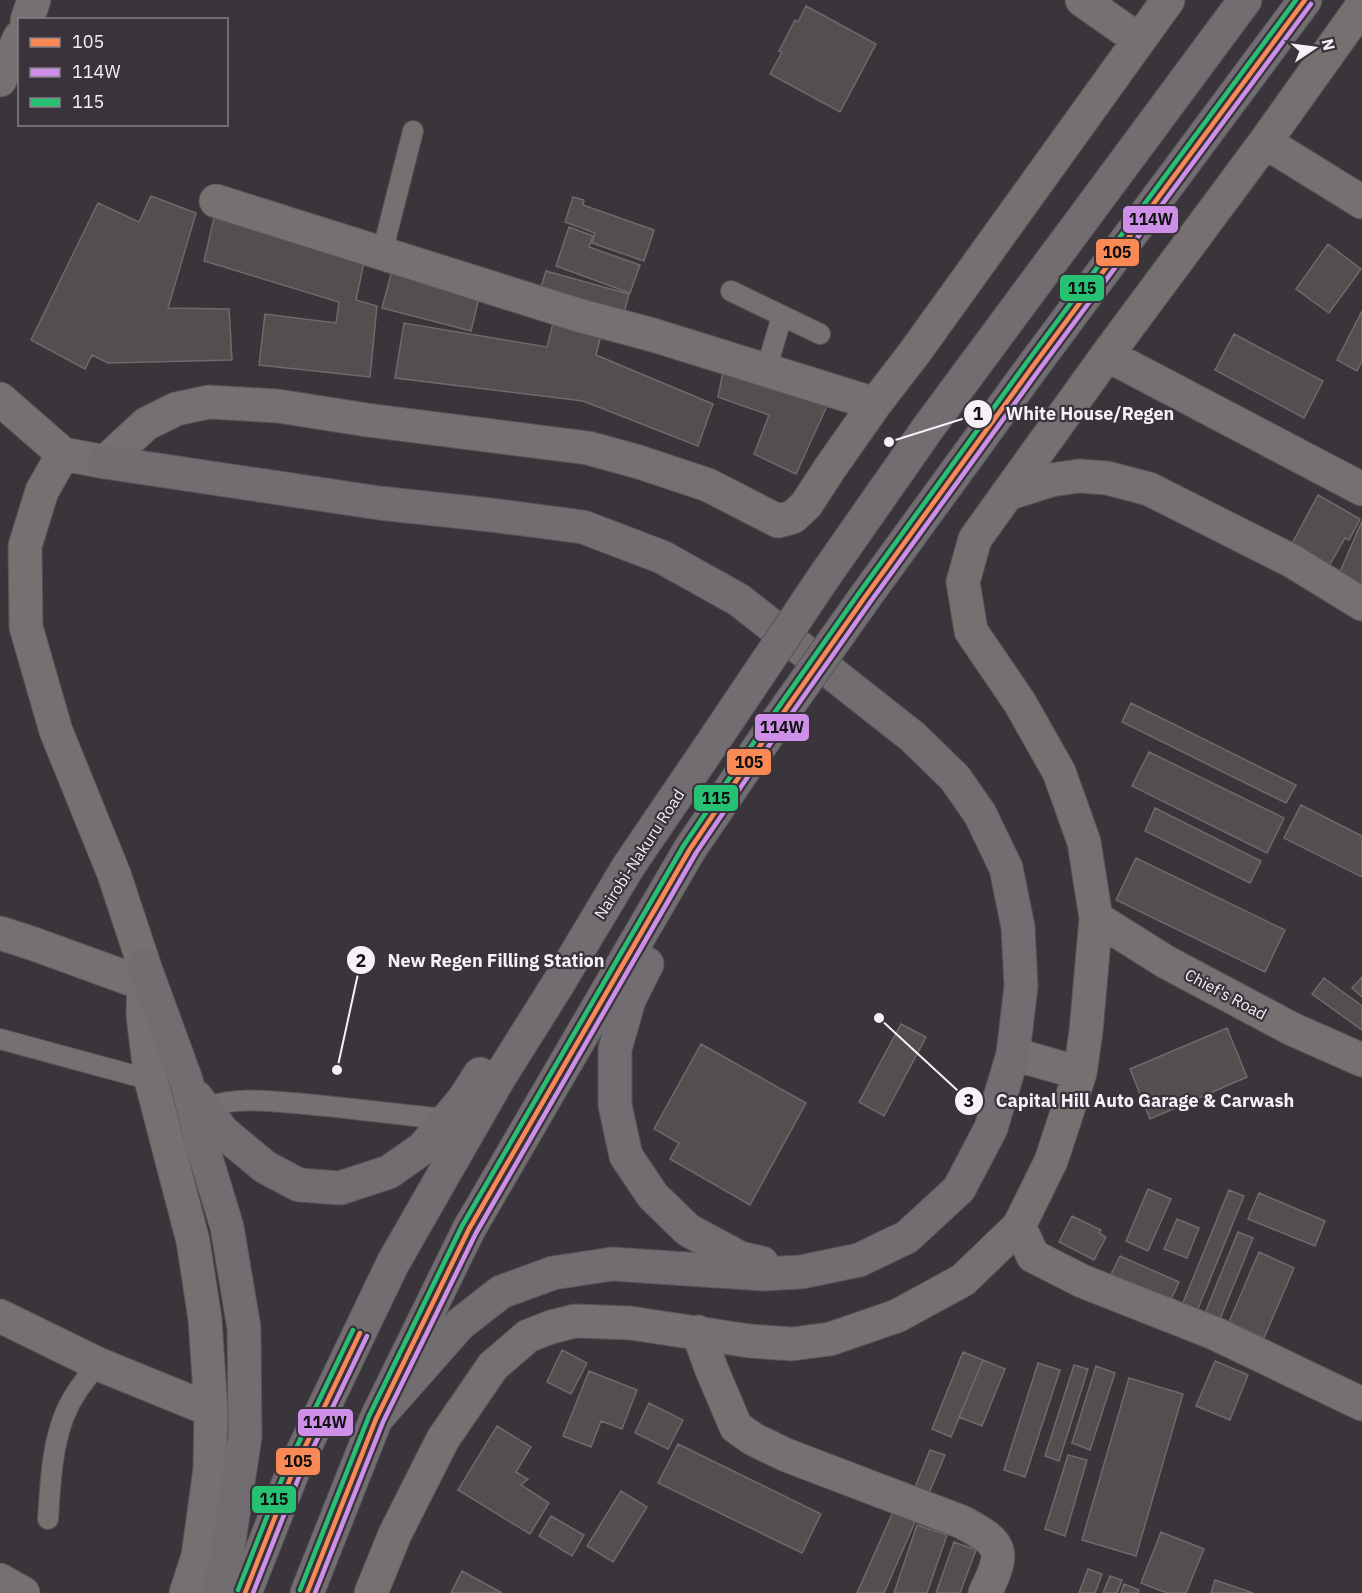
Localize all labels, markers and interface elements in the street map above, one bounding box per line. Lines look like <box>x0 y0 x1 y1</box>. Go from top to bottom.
legend <box>18 18 228 126</box>
north arrow <box>1284 18 1344 78</box>
text: 105 <box>72 30 104 53</box>
text: N <box>1318 37 1340 53</box>
text: 114W <box>72 60 120 83</box>
text: 115 <box>72 90 104 113</box>
line badge: 114W <box>1122 205 1179 234</box>
text: 114W <box>1129 209 1174 229</box>
line badge: 105 <box>1095 238 1140 267</box>
text: 105 <box>1103 242 1132 262</box>
line badge: 115 <box>1059 274 1105 302</box>
text: 115 <box>1068 278 1097 298</box>
callout: White House/Regen <box>963 396 1186 432</box>
text: 1 <box>973 402 984 425</box>
text: White House/Regen <box>1006 402 1174 425</box>
line badge: 114W <box>754 713 810 742</box>
text: 114W <box>760 717 805 737</box>
line badge: 105 <box>726 748 772 776</box>
text: 105 <box>735 752 764 772</box>
line badge: 115 <box>693 784 739 812</box>
street label: Nairobi-Nakuru Road <box>589 785 689 923</box>
text: 115 <box>702 788 731 808</box>
callout: New Regen Filling Station <box>346 942 617 978</box>
text: 2 <box>356 949 366 972</box>
text: New Regen Filling Station <box>388 949 604 972</box>
street label: Chief's Road <box>1182 964 1270 1024</box>
callout: Capital Hill Auto Garage & Carwash <box>954 1083 1306 1119</box>
text: 3 <box>964 1089 974 1112</box>
text: Capital Hill Auto Garage & Carwash <box>996 1089 1294 1112</box>
line badge: 114W <box>297 1408 354 1437</box>
text: 114W <box>303 1412 348 1432</box>
line badge: 105 <box>275 1447 321 1476</box>
text: 105 <box>284 1451 313 1471</box>
line badge: 115 <box>251 1485 297 1514</box>
text: 115 <box>260 1489 289 1509</box>

